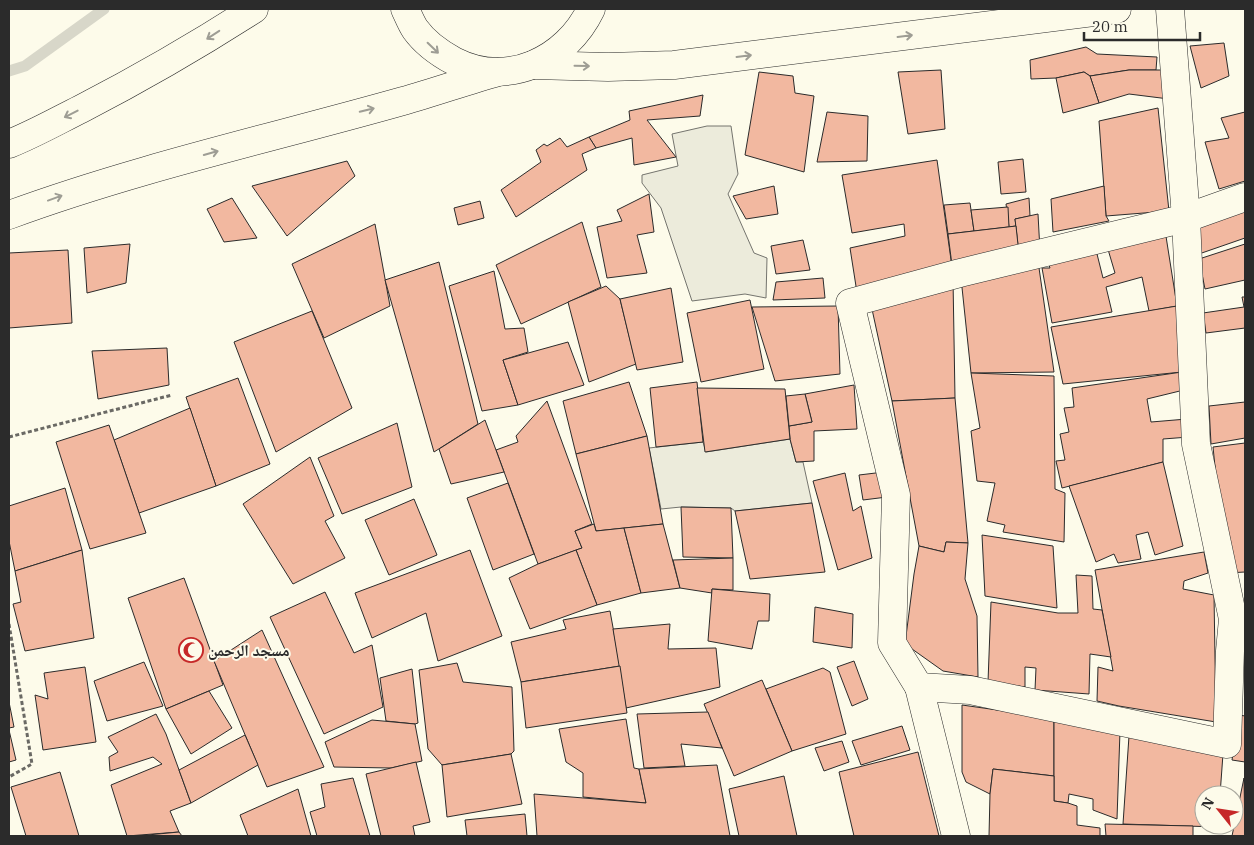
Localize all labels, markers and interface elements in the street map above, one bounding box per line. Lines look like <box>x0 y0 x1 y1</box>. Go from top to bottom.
scale bar <box>1084 10 1200 42</box>
text: 20 m <box>1092 17 1128 36</box>
one-way arrow <box>207 30 221 40</box>
one-way arrow <box>897 31 913 41</box>
one-way arrow <box>427 42 440 53</box>
one-way arrow <box>736 51 752 61</box>
one-way arrow <box>574 61 590 71</box>
one-way arrow <box>359 105 375 114</box>
one-way arrow <box>64 109 79 119</box>
one-way arrow <box>202 148 218 158</box>
one-way arrow <box>46 193 62 202</box>
mosque icon: مسجد الرحمن <box>178 637 204 663</box>
place label: مسجد الرحمن <box>208 640 290 660</box>
north arrow <box>1194 785 1244 835</box>
text: N <box>1197 794 1218 813</box>

